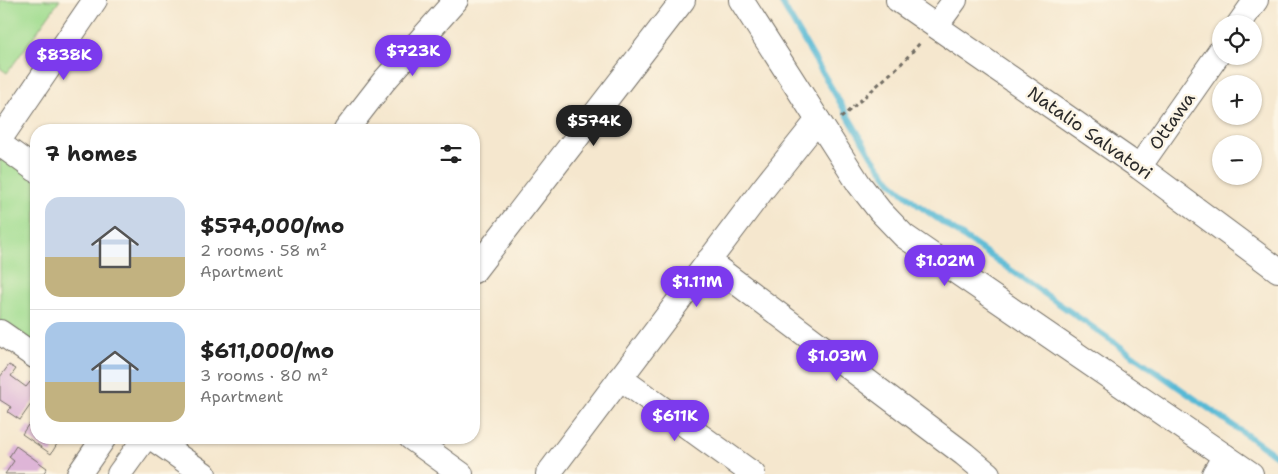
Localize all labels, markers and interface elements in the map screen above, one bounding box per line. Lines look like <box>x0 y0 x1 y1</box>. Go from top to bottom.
map controls <box>1212 15 1262 185</box>
button: locate <box>1212 15 1262 65</box>
pin: $723K <box>378 34 448 77</box>
pin: $838K <box>29 38 99 81</box>
text: $723K <box>386 40 440 61</box>
text: $838K <box>36 44 92 65</box>
button: + <box>1212 75 1262 125</box>
street label: Natalio Salvatori <box>1023 81 1157 185</box>
street label: Ottawa <box>1143 87 1201 155</box>
pin: $574K <box>559 104 629 147</box>
text: $574K <box>567 110 621 131</box>
button: − <box>1212 135 1262 185</box>
text: 7 homes <box>45 140 137 168</box>
icon: filters <box>437 140 465 168</box>
text: $574,000/mo <box>200 212 345 240</box>
icon: home <box>85 217 145 277</box>
text: 2 rooms · 58 m² <box>200 240 327 261</box>
pin: $1.02M <box>904 244 986 287</box>
text: $1.02M <box>915 250 975 271</box>
text: Apartment <box>200 261 283 282</box>
pin: $1.11M <box>656 266 738 308</box>
text: $1.11M <box>672 271 722 292</box>
text: $611,000/mo <box>200 337 334 365</box>
pin: $1.03M <box>796 340 878 382</box>
icon: home <box>85 342 145 402</box>
text: $1.03M <box>807 345 867 366</box>
text: 3 rooms · 80 m² <box>200 365 328 386</box>
text: Apartment <box>200 386 283 407</box>
pin: $611K <box>640 400 710 442</box>
text: $611K <box>652 405 698 426</box>

